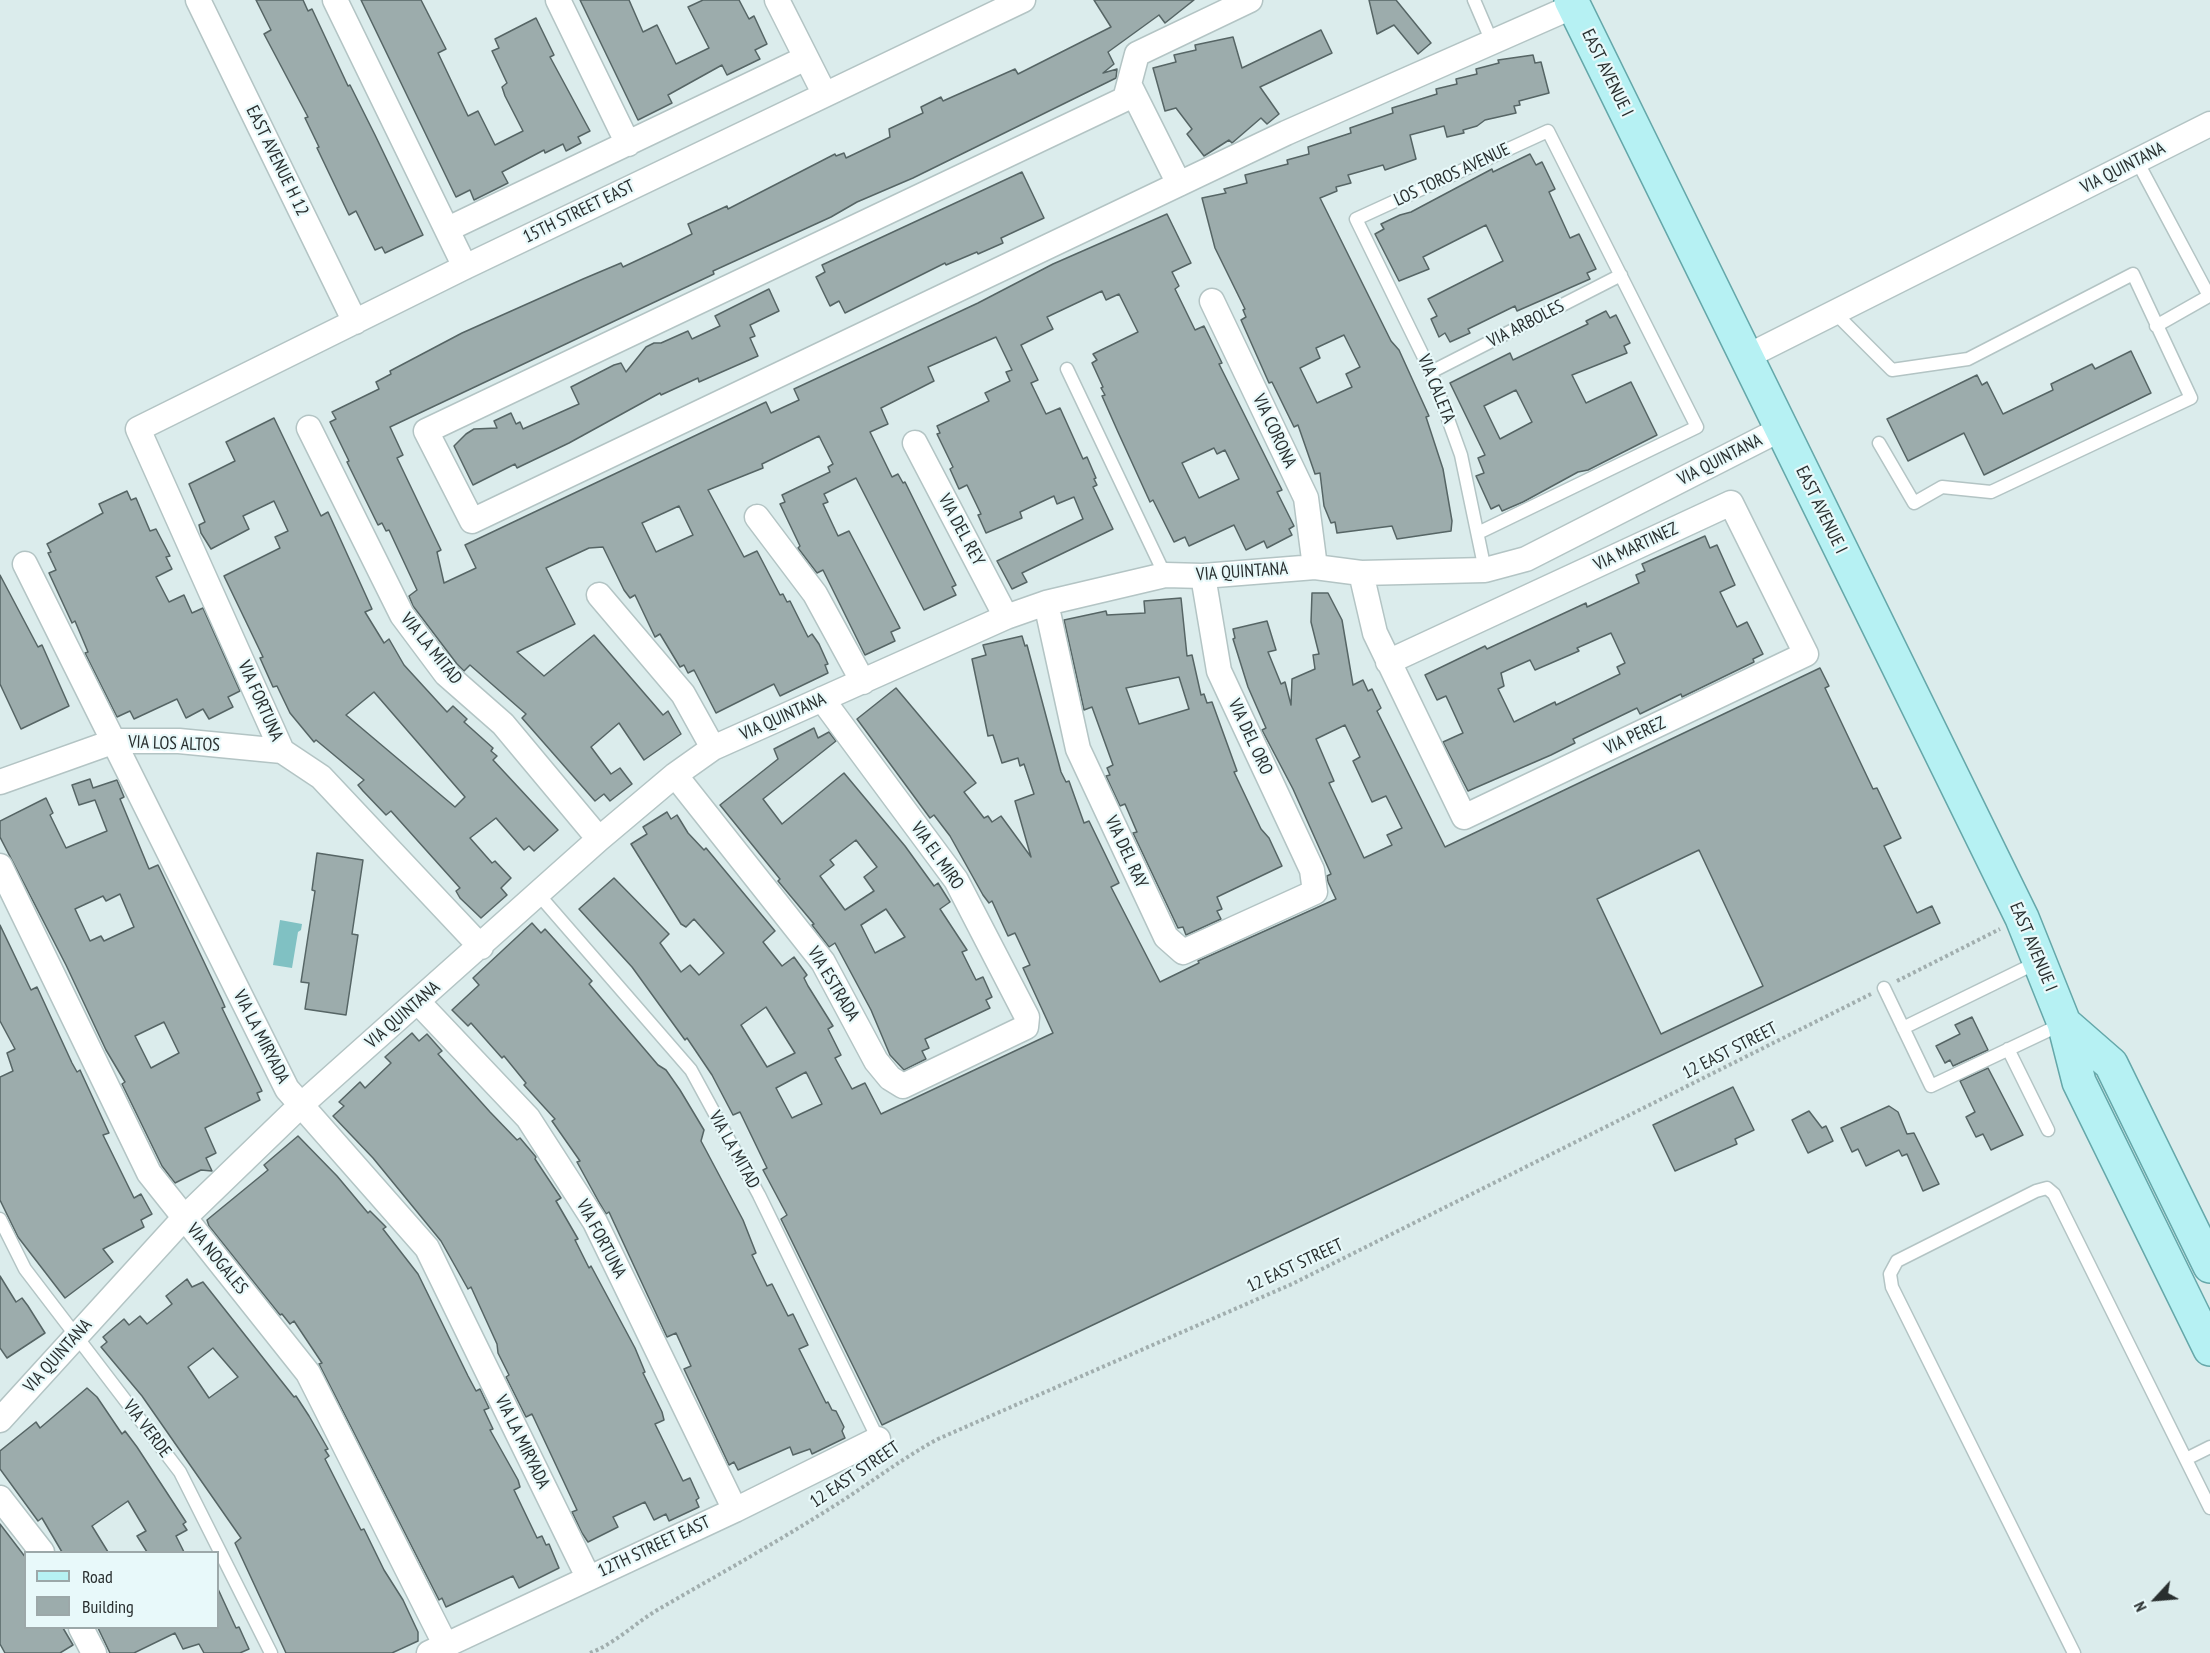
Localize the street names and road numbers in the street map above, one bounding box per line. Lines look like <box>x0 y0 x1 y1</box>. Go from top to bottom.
street label: EAST AVENUE I <box>1577 26 1637 120</box>
street label: EAST AVENUE H 12 <box>241 102 313 220</box>
street label: VIA QUINTANA <box>2077 138 2169 198</box>
street label: LOS TOROS AVENUE <box>1391 139 1513 211</box>
street label: 15TH STREET EAST <box>520 176 638 248</box>
street label: VIA ARBOLES <box>1484 295 1568 353</box>
street label: VIA CALETA <box>1413 352 1459 426</box>
street label: VIA CORONA <box>1248 391 1300 471</box>
street label: VIA QUINTANA <box>1674 430 1766 490</box>
street label: EAST AVENUE I <box>1791 463 1851 557</box>
street label: VIA DEL REY <box>933 491 989 569</box>
street label: VIA MARTINEZ <box>1591 518 1681 576</box>
street label: VIA QUINTANA <box>1195 558 1289 586</box>
street label: VIA LA MITAD <box>396 609 466 689</box>
street label: VIA FORTUNA <box>233 658 287 744</box>
street label: VIA QUINTANA <box>737 688 829 746</box>
street label: VIA DEL ORO <box>1223 696 1277 778</box>
street label: VIA PEREZ <box>1601 712 1669 760</box>
street label: VIA LOS ALTOS <box>128 732 220 756</box>
street label: VIA DEL RAY <box>1100 812 1152 892</box>
street label: VIA EL MIRO <box>906 818 968 894</box>
street label: EAST AVENUE I <box>2005 899 2061 995</box>
street label: VIA ESTRADA <box>802 943 864 1025</box>
street label: VIA QUINTANA <box>361 977 445 1053</box>
street label: VIA LA MIRYADA <box>228 987 294 1087</box>
street label: 12 EAST STREET <box>1679 1018 1781 1084</box>
street label: VIA LA MITAD <box>704 1107 764 1193</box>
street label: VIA FORTUNA <box>571 1196 631 1282</box>
street label: VIA NOGALES <box>182 1219 252 1299</box>
street label: 12 EAST STREET <box>1243 1234 1347 1298</box>
street label: VIA QUINTANA <box>19 1315 97 1397</box>
street label: VIA LA MIRYADA <box>490 1392 554 1492</box>
street label: VIA VERDE <box>118 1396 176 1462</box>
street label: 12 EAST STREET <box>806 1437 904 1513</box>
street label: 12TH STREET EAST <box>594 1512 714 1582</box>

